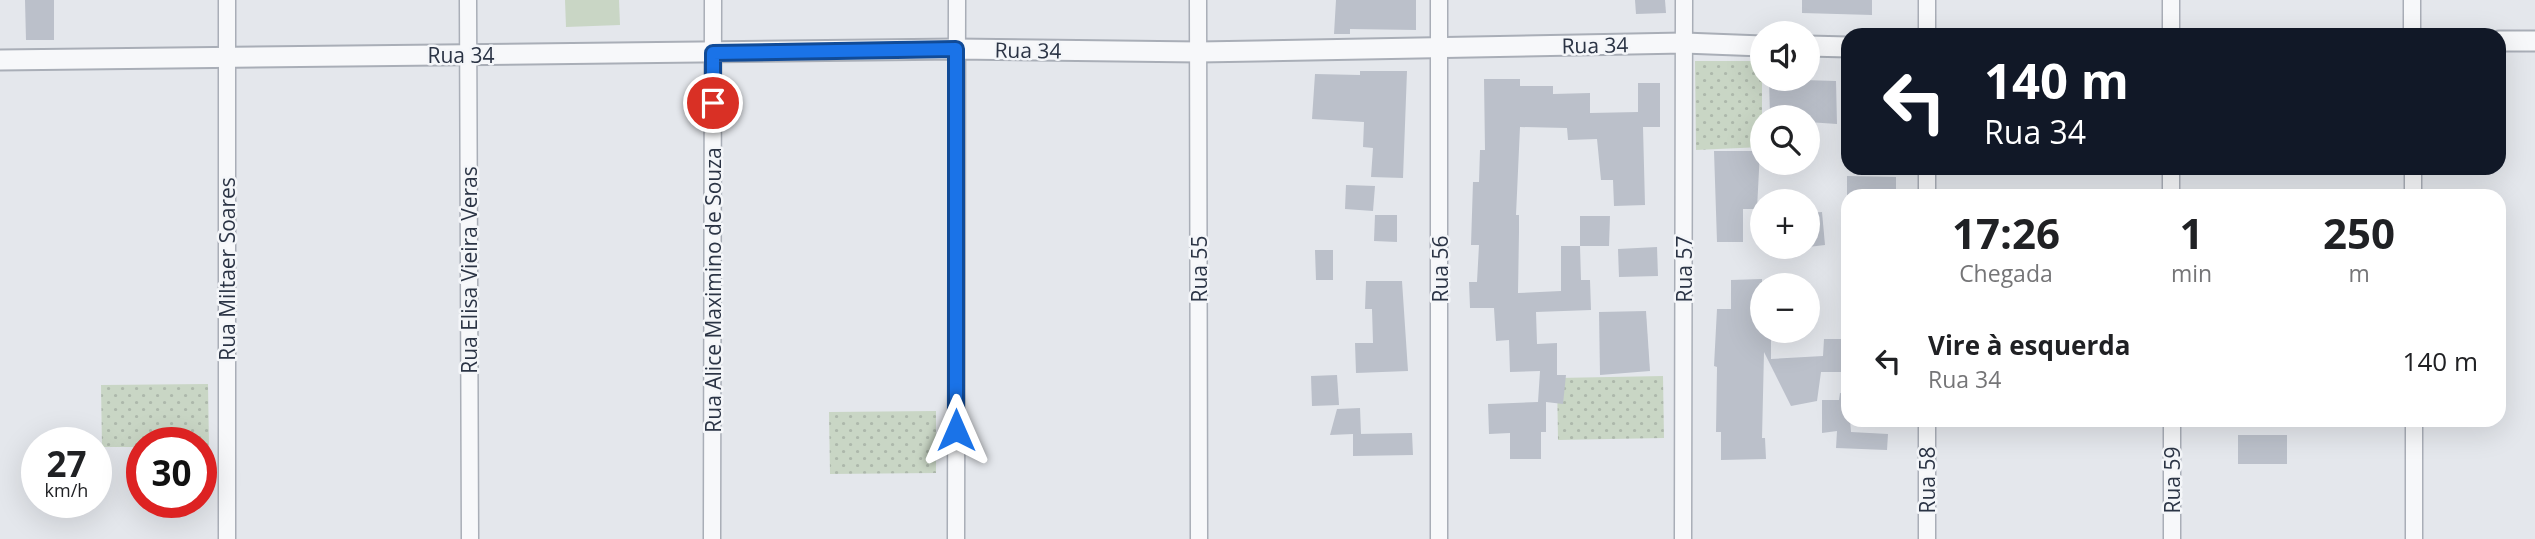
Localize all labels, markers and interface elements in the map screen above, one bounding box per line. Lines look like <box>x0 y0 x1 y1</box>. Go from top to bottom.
map controls <box>1750 21 1820 343</box>
button: sound <box>1750 21 1820 91</box>
street label: Rua 34 <box>1561 30 1629 60</box>
street label: Rua 34 <box>994 35 1062 65</box>
street label: Rua 34 <box>428 41 494 69</box>
text: 140 m <box>1984 47 2129 113</box>
icon: left <box>1869 56 1960 147</box>
pin <box>683 73 743 133</box>
icon: arrive <box>694 84 732 122</box>
button: search <box>1750 105 1820 175</box>
text: Rua 34 <box>1984 110 2086 153</box>
street label: Rua Alice Maximino de Souza <box>699 147 727 433</box>
street label: Rua Elisa Vieira Veras <box>455 166 483 374</box>
street label: Rua Miltaer Soares <box>213 177 241 361</box>
button: + <box>1750 189 1820 259</box>
text: 17:26 <box>1952 204 2060 261</box>
text: 1 <box>2179 204 2204 261</box>
text: 250 <box>2323 204 2395 261</box>
street label: Rua 55 <box>1185 236 1213 302</box>
street label: Rua 56 <box>1426 236 1454 302</box>
street label: Rua 57 <box>1670 236 1698 302</box>
text: Chegada <box>1959 257 2053 289</box>
text: min <box>2171 257 2212 289</box>
text: m <box>2348 257 2370 289</box>
button: − <box>1750 273 1820 343</box>
text: Vire à esquerda <box>1928 327 2130 363</box>
icon: left <box>1869 342 1907 380</box>
text: 140 m <box>2403 343 2478 379</box>
text: Rua 34 <box>1928 363 2001 395</box>
position arrow <box>919 393 993 467</box>
speed limit sign: 30 <box>126 427 217 518</box>
text: 27 <box>46 440 87 487</box>
street label: Rua 58 <box>1913 447 1941 513</box>
street label: Rua 59 <box>2158 447 2186 513</box>
text: km/h <box>45 478 88 502</box>

